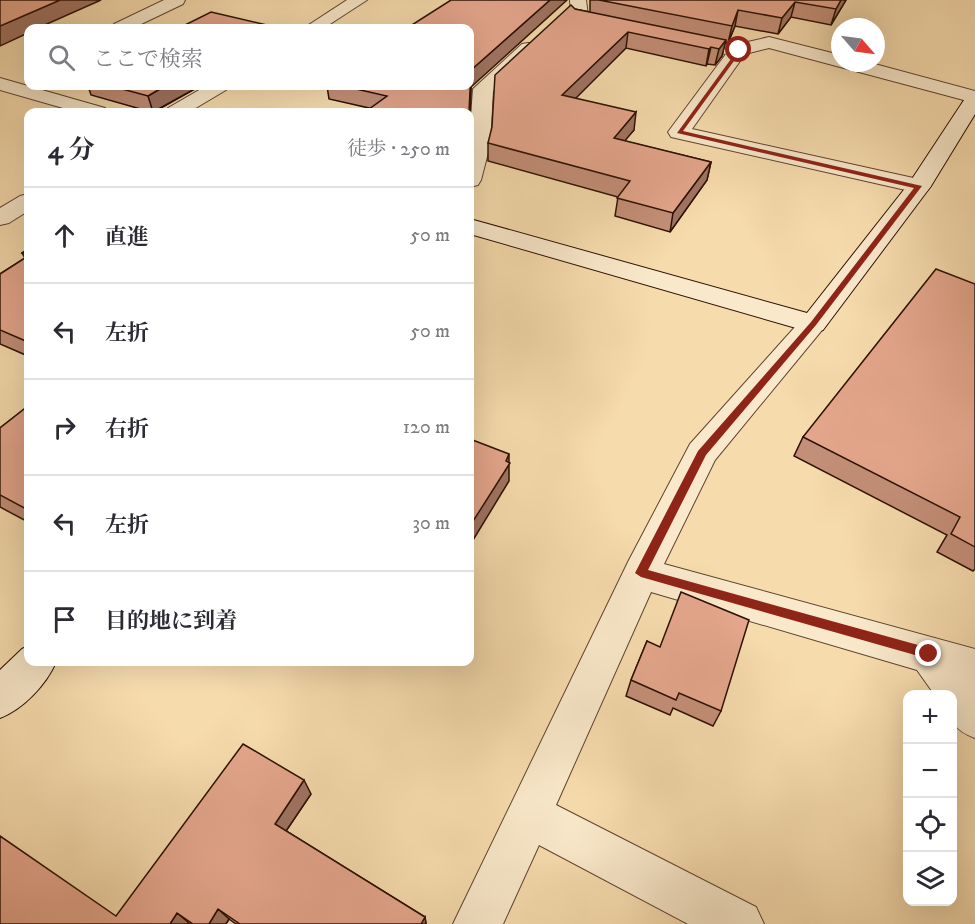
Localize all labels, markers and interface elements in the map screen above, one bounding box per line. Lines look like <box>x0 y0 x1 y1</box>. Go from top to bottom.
north arrow <box>831 18 885 72</box>
search box <box>24 24 474 90</box>
route start <box>725 36 751 62</box>
icon: search <box>45 41 78 74</box>
text: ここで検索 <box>93 46 203 73</box>
text: 4 分 <box>48 134 95 167</box>
text: 徒歩 · 250 m <box>347 137 450 162</box>
icon: ahead <box>48 219 81 252</box>
text: 50 m <box>410 223 450 248</box>
text: 直進 <box>105 224 149 251</box>
icon: left <box>48 315 81 348</box>
text: 50 m <box>410 319 450 344</box>
text: 左折 <box>105 320 149 347</box>
icon: right <box>48 411 81 444</box>
text: 120 m <box>403 415 450 440</box>
text: 右折 <box>105 416 149 443</box>
icon: left <box>48 507 81 540</box>
text: 30 m <box>412 511 450 536</box>
text: 左折 <box>105 512 149 539</box>
icon: arrive <box>48 603 81 636</box>
text: 目的地に到着 <box>105 608 237 635</box>
route end <box>915 640 941 666</box>
map controls <box>903 690 957 906</box>
button: + <box>903 690 957 744</box>
button: − <box>903 744 957 798</box>
button: locate <box>903 798 957 852</box>
button: layers <box>903 852 957 906</box>

